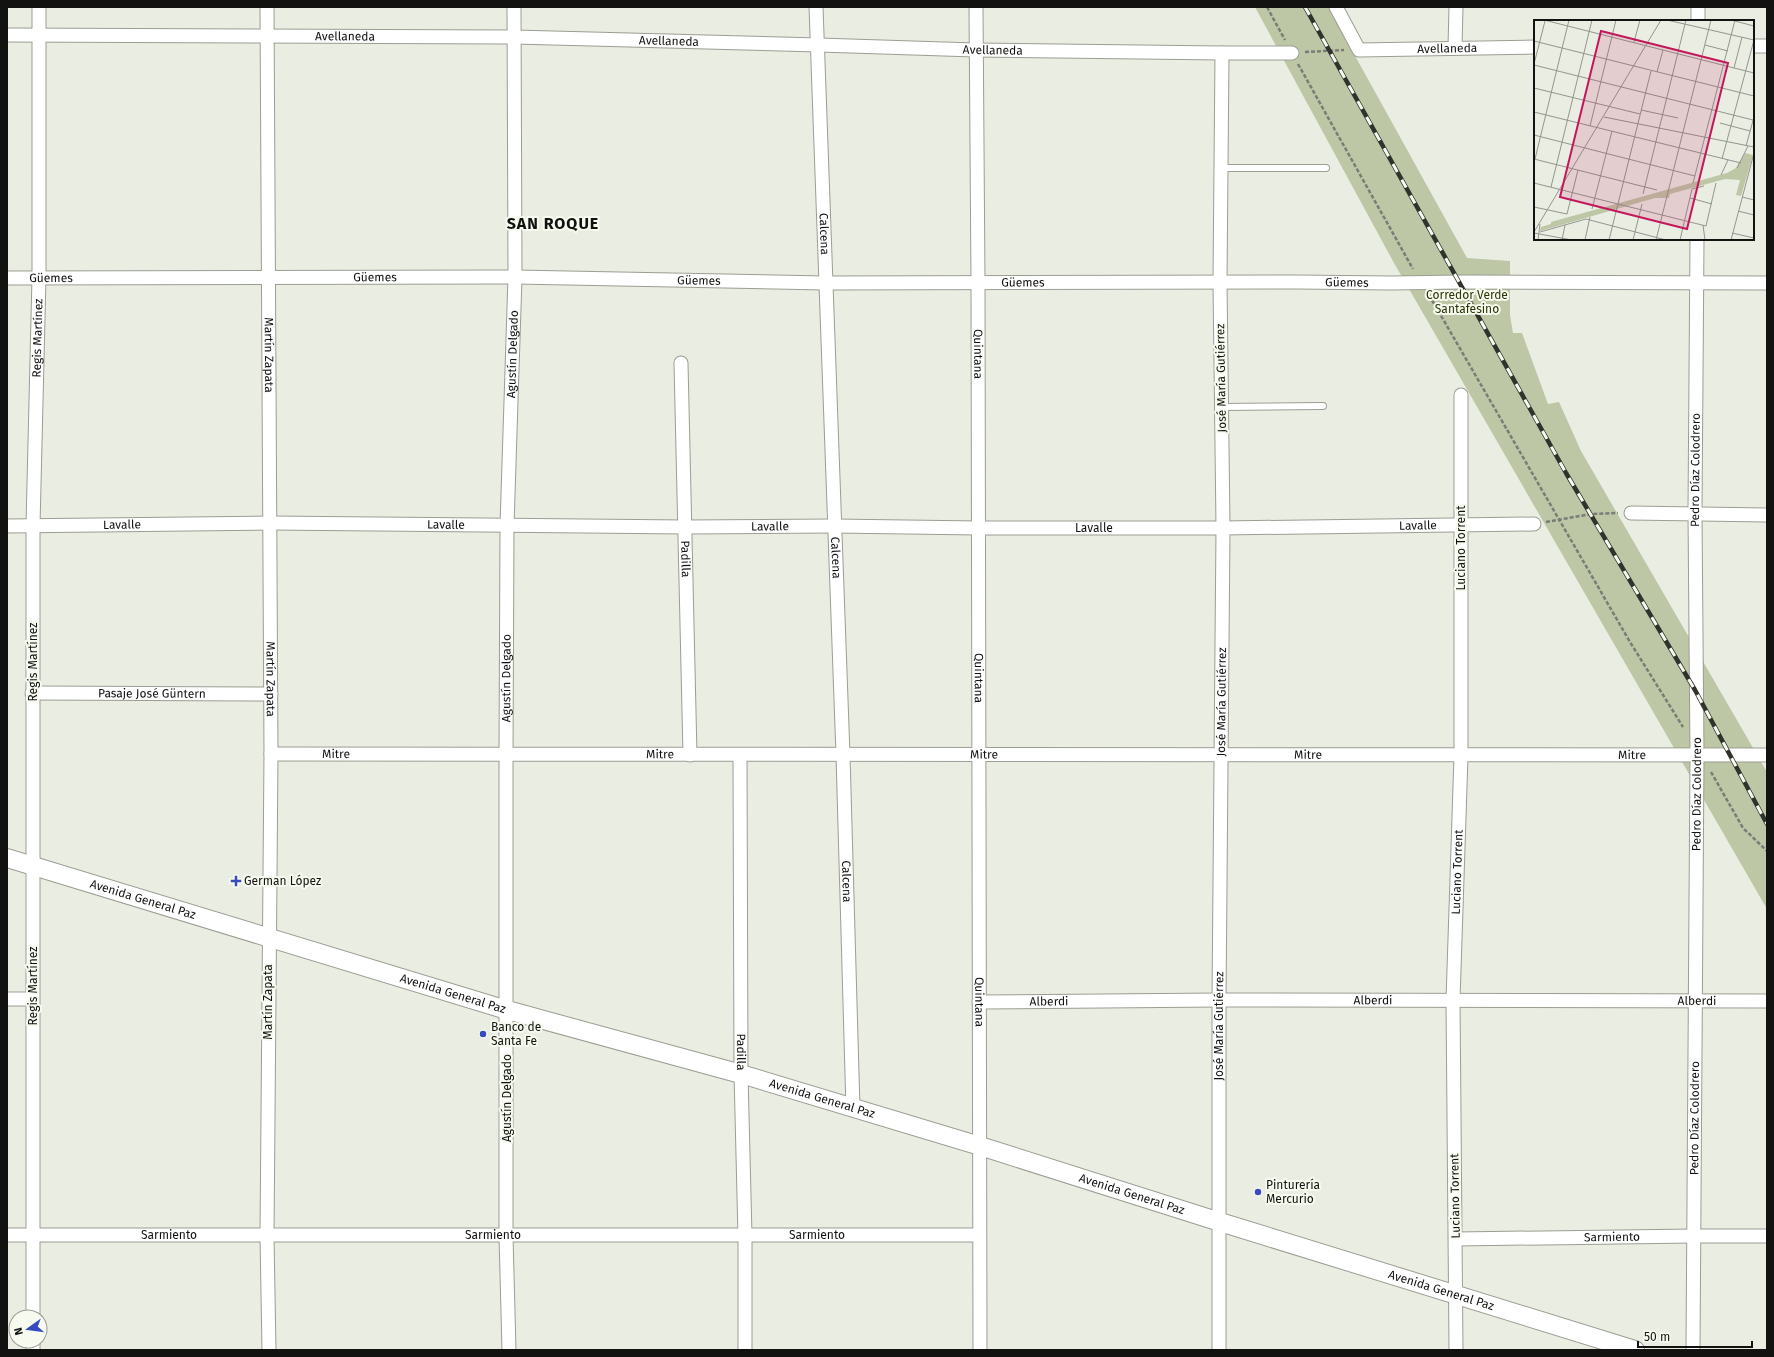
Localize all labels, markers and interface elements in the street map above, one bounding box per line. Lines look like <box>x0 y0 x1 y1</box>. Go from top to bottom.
inset map <box>1534 20 1754 240</box>
street label: Avellaneda <box>315 29 375 43</box>
street label: Avellaneda <box>639 33 699 49</box>
street label: Avellaneda <box>1417 41 1477 56</box>
street label: Avellaneda <box>963 43 1023 58</box>
street label: Calcena <box>816 213 832 255</box>
district label: SAN ROQUE <box>507 214 599 233</box>
street label: Güemes <box>353 270 397 284</box>
street label: Güemes <box>29 271 73 285</box>
street label: Güemes <box>677 273 721 288</box>
street label: Güemes <box>1325 275 1369 290</box>
street label: Güemes <box>1001 276 1045 290</box>
park label: Corredor Verde Santafesino <box>1426 288 1508 316</box>
street label: Regis Martínez <box>30 298 45 378</box>
street label: Agustín Delgado <box>504 310 521 398</box>
street label: Martín Zapata <box>262 317 276 393</box>
street label: José María Gutiérrez <box>1213 323 1229 433</box>
street label: Quintana <box>971 329 985 379</box>
street label: Pedro Díaz Colodrero <box>1688 413 1703 527</box>
street label: Luciano Torrent <box>1454 505 1468 591</box>
street label: Lavalle <box>103 517 141 532</box>
street label: Lavalle <box>427 518 465 532</box>
street label: Lavalle <box>1399 518 1437 533</box>
street label: Lavalle <box>751 519 789 534</box>
street label: Lavalle <box>1075 521 1113 535</box>
street label: Calcena <box>828 536 844 579</box>
street label: Padilla <box>678 540 693 578</box>
street label: Regis Martínez <box>26 623 40 701</box>
street label: Agustín Delgado <box>499 634 514 722</box>
street label: Martín Zapata <box>263 641 278 717</box>
street label: José María Gutiérrez <box>1214 647 1229 757</box>
street label: Quintana <box>972 653 986 703</box>
street label: Pasaje José Güntern <box>98 686 206 701</box>
street label: Pedro Díaz Colodrero <box>1689 737 1704 851</box>
street label: Mitre <box>322 747 350 761</box>
street label: Mitre <box>646 747 674 761</box>
street label: Mitre <box>970 747 998 761</box>
street label: Mitre <box>1294 748 1322 762</box>
street label: Mitre <box>1618 748 1646 762</box>
street label: Luciano Torrent <box>1449 829 1466 915</box>
street label: Calcena <box>839 860 854 903</box>
place label: German López <box>244 874 321 888</box>
marker: German López <box>231 876 241 886</box>
street label: Avenida General Paz <box>88 877 197 922</box>
street label: Regis Martínez <box>26 947 40 1025</box>
street label: Martín Zapata <box>261 964 275 1040</box>
street label: Avenida General Paz <box>398 971 507 1016</box>
street label: José María Gutiérrez <box>1212 971 1226 1081</box>
street label: Quintana <box>972 977 986 1027</box>
street label: Alberdi <box>1353 993 1392 1007</box>
street label: Alberdi <box>1029 994 1069 1009</box>
street label: Alberdi <box>1677 994 1716 1008</box>
place label: Banco de Santa Fe <box>491 1020 541 1048</box>
marker: Banco de Santa Fe <box>478 1029 488 1039</box>
street label: Padilla <box>734 1034 748 1070</box>
street label: Agustín Delgado <box>500 1054 514 1142</box>
street label: Pedro Díaz Colodrero <box>1687 1061 1702 1175</box>
street label: Avenida General Paz <box>768 1076 877 1121</box>
street label: Luciano Torrent <box>1447 1153 1463 1239</box>
street label: Avenida General Paz <box>1077 1171 1186 1217</box>
place label: Pinturería Mercurio <box>1266 1178 1320 1206</box>
marker: Pinturería Mercurio <box>1253 1187 1263 1197</box>
street label: Sarmiento <box>141 1228 197 1242</box>
street label: Sarmiento <box>465 1228 521 1242</box>
street label: Sarmiento <box>789 1228 845 1242</box>
street label: Sarmiento <box>1584 1230 1640 1244</box>
street label: Avenida General Paz <box>1387 1267 1496 1313</box>
north arrow <box>8 1309 48 1349</box>
scale bar <box>1638 1323 1752 1349</box>
text: N <box>12 1326 26 1336</box>
text: 50 m <box>1644 1330 1670 1344</box>

